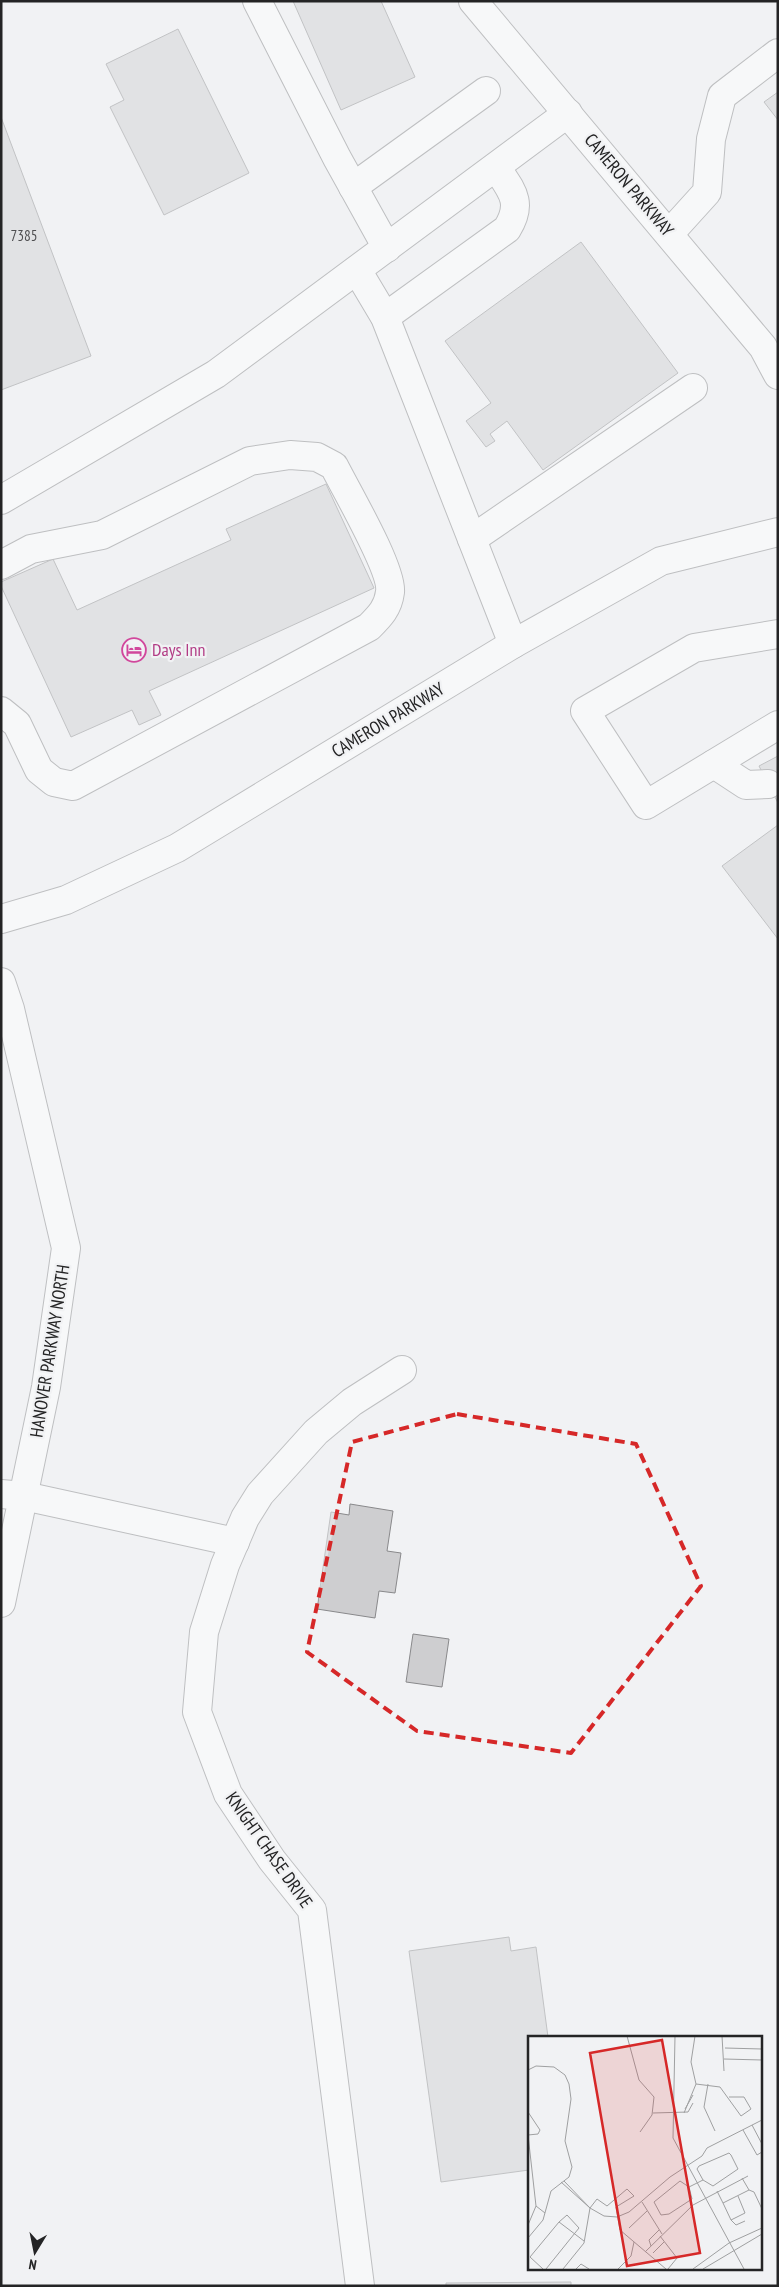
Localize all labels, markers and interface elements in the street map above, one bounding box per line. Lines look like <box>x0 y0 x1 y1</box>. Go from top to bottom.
street label: CAMERON PARKWAY <box>580 128 680 241</box>
house number: 7385 <box>10 226 38 245</box>
hotel icon: Days Inn <box>121 637 147 663</box>
place label: Days Inn <box>152 638 205 661</box>
street label: CAMERON PARKWAY <box>327 676 449 762</box>
street label: HANOVER PARKWAY NORTH <box>24 1263 75 1439</box>
street label: KNIGHT CHASE DRIVE <box>221 1787 318 1912</box>
inset map <box>528 2036 762 2270</box>
north arrow <box>10 2227 60 2277</box>
text: N <box>27 2255 38 2274</box>

